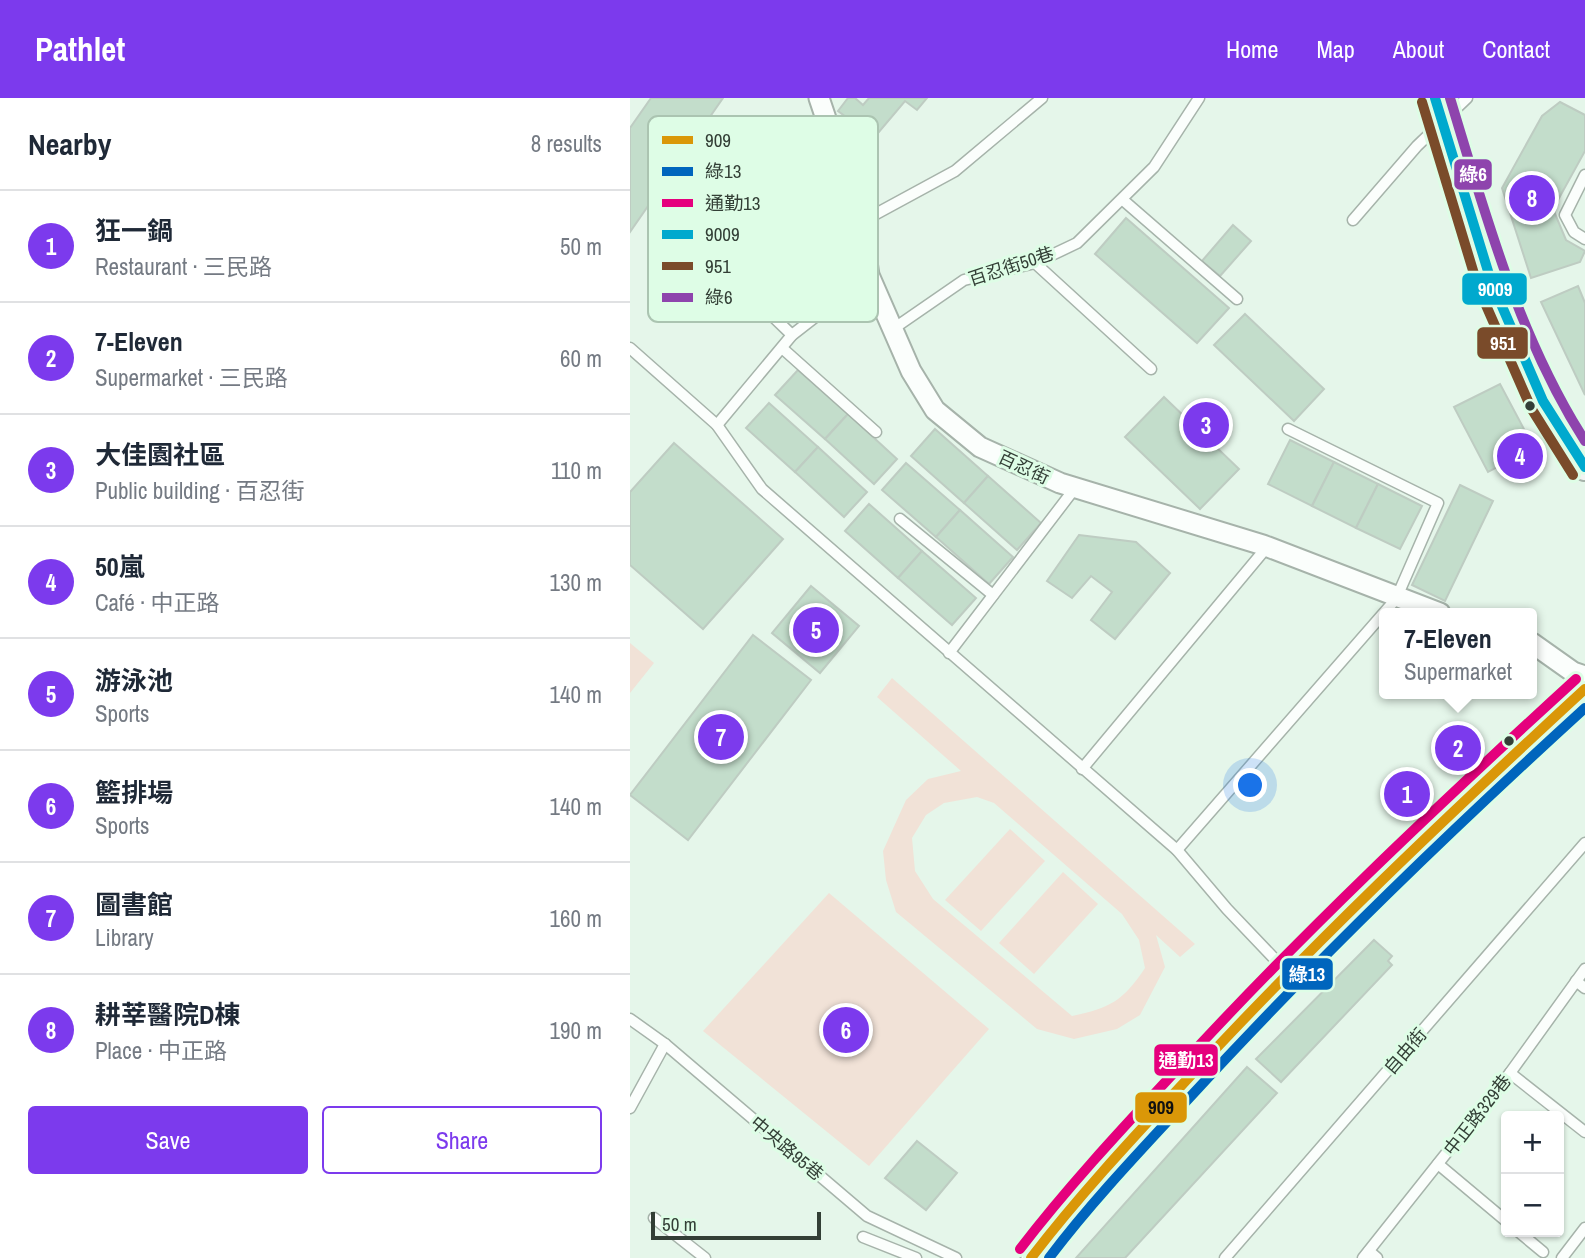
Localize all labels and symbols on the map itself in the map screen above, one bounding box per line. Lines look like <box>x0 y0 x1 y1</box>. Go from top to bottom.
legend <box>648 116 878 322</box>
text: 909 <box>705 127 731 153</box>
text: 綠13 <box>705 158 741 184</box>
line badge: 綠6 <box>1453 158 1493 191</box>
text: 綠6 <box>1459 161 1487 187</box>
pin: 8 <box>1509 172 1555 224</box>
text: 通勤13 <box>705 190 760 216</box>
text: 9009 <box>705 221 740 247</box>
street label: 百忍街50巷 <box>965 240 1057 292</box>
text: 951 <box>705 253 731 279</box>
line badge: 9009 <box>1461 272 1528 306</box>
text: 9009 <box>1478 276 1513 302</box>
text: 綠6 <box>705 284 733 310</box>
line badge: 951 <box>1476 326 1529 360</box>
text: 951 <box>1490 330 1516 356</box>
pin: 3 <box>1183 399 1229 451</box>
unlabelled marker <box>1523 399 1537 413</box>
pin: 4 <box>1497 430 1543 482</box>
street label: 百忍街 <box>994 444 1054 490</box>
pin: 5 <box>793 604 839 656</box>
pin: 7 <box>698 711 744 763</box>
pin: 2 <box>1435 722 1481 774</box>
unlabelled marker <box>1502 734 1516 748</box>
your location <box>1233 768 1267 802</box>
pin: 1 <box>1384 768 1430 820</box>
line badge: 綠13 <box>1281 957 1334 991</box>
text: 綠13 <box>1289 961 1326 987</box>
pin: 6 <box>823 1004 869 1056</box>
street label: 自由街 <box>1378 1022 1432 1080</box>
line badge: 通勤13 <box>1153 1043 1219 1077</box>
text: 通勤13 <box>1158 1047 1214 1073</box>
street label: 中正路329巷 <box>1437 1069 1517 1161</box>
line badge: 909 <box>1134 1091 1188 1124</box>
text: 909 <box>1148 1094 1174 1120</box>
street label: 中央路95巷 <box>745 1110 829 1186</box>
scale bar <box>651 1209 821 1241</box>

